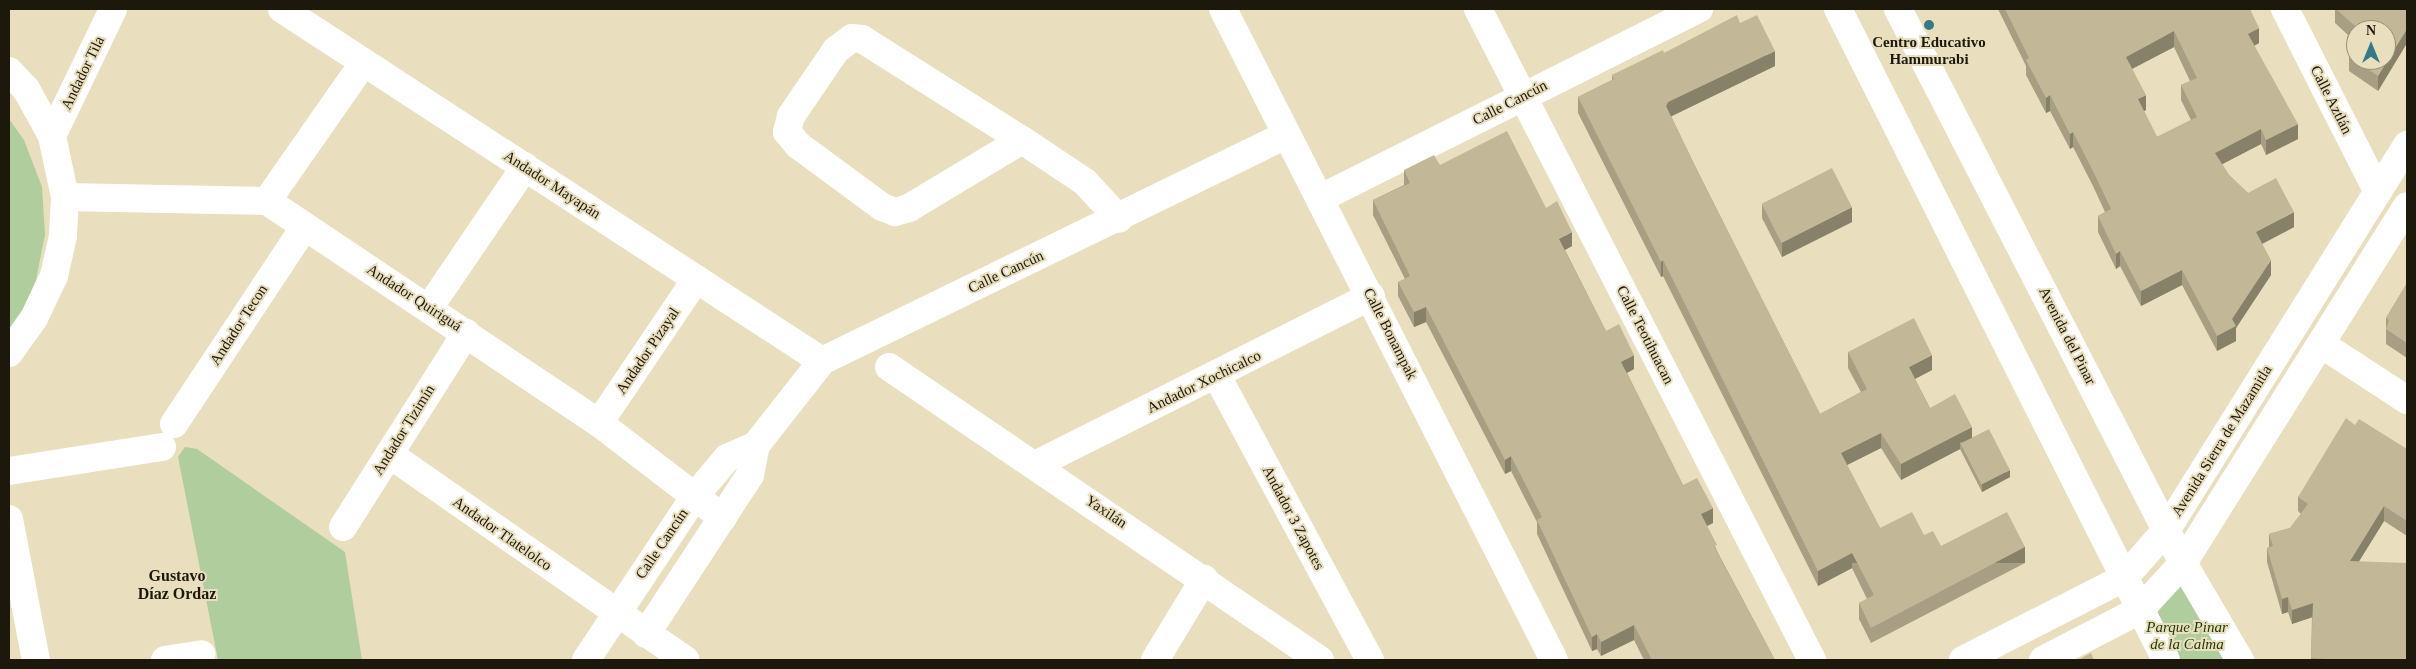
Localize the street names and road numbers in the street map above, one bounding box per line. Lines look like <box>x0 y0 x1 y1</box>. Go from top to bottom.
street label: Andador Tila <box>57 33 109 113</box>
street label: Calle Aztlán <box>2306 62 2356 138</box>
street label: Calle Cancún <box>1470 77 1550 129</box>
street label: Andador Mayapán <box>500 147 604 223</box>
street label: Calle Cancún <box>965 247 1047 297</box>
street label: Andador Quiriguá <box>363 261 465 335</box>
street label: Andador Tecon <box>206 281 272 369</box>
street label: Calle Teotihuacan <box>1612 283 1678 387</box>
street label: Avenida del Pinar <box>2035 284 2099 388</box>
street label: Calle Bonampak <box>1359 285 1421 383</box>
street label: Andador Pizayal <box>612 304 684 398</box>
street label: Andador Xochicalco <box>1144 347 1264 417</box>
street label: Avenida Sierra de Mazamitla <box>2168 362 2276 520</box>
street label: Andador Tizimín <box>369 381 439 479</box>
street label: Andador 3 Zapotes <box>1258 463 1328 573</box>
street label: Yaxilán <box>1082 492 1130 532</box>
street label: Andador Tlatelolco <box>449 493 555 575</box>
street label: Calle Cancún <box>632 505 692 583</box>

